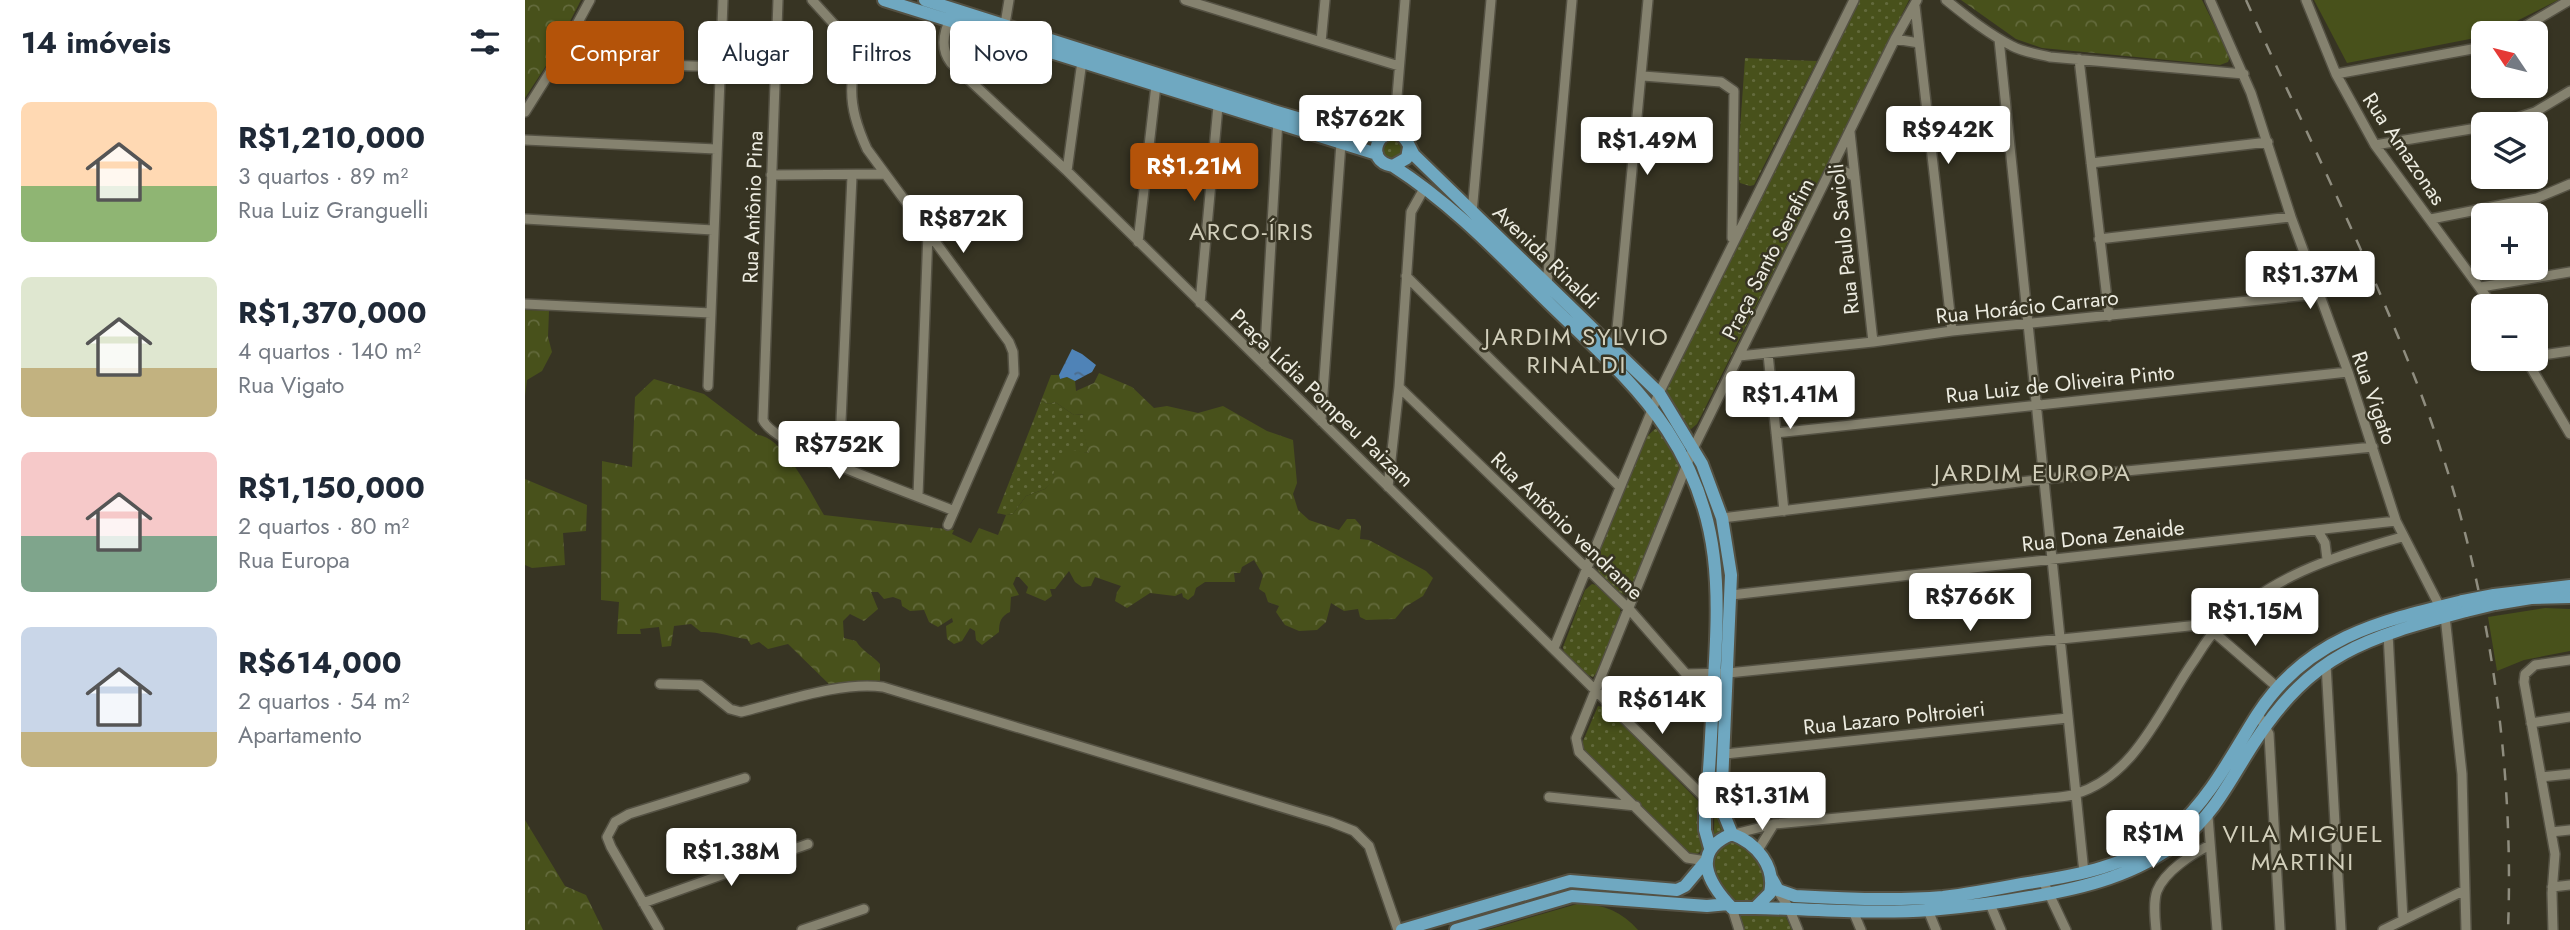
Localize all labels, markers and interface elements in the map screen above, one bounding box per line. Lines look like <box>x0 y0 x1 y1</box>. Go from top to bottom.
text: 14 imóveis <box>21 21 171 64</box>
chip: Comprar <box>546 21 684 84</box>
chip: Alugar <box>698 21 813 84</box>
chip: Filtros <box>827 21 936 84</box>
chip: Novo <box>950 21 1052 84</box>
north arrow <box>2471 21 2548 98</box>
map controls <box>2471 21 2548 371</box>
icon: filters <box>466 23 504 61</box>
street label: Rua Amazonas <box>2355 87 2453 211</box>
pin: R$762K <box>1303 96 1417 155</box>
text: R$762K <box>1315 101 1405 135</box>
pin: R$942K <box>1891 106 2005 166</box>
text: R$942K <box>1902 112 1994 146</box>
button: layers <box>2471 112 2548 189</box>
text: R$1,210,000 <box>238 116 425 159</box>
pin: R$1.49M <box>1582 118 1712 177</box>
text: R$1.49M <box>1597 123 1697 157</box>
icon: home <box>77 130 161 214</box>
street label: Rua Antônio Pina <box>735 130 771 284</box>
pin: R$1.21M <box>1129 144 1259 203</box>
text: R$1.21M <box>1146 149 1242 183</box>
text: 3 quartos · 89 m² <box>238 159 408 193</box>
street label: Rua Paulo Savioli <box>1821 162 1867 316</box>
street label: Praça Santo Serafim <box>1714 173 1822 345</box>
text: Rua Luiz Granguelli <box>238 193 429 227</box>
pin: R$872K <box>906 196 1020 255</box>
street label: Avenida Rinaldi <box>1486 198 1606 316</box>
text: R$872K <box>919 201 1007 235</box>
button: + <box>2471 203 2548 280</box>
district label: ARCO-ÍRIS <box>1189 214 1315 249</box>
pin: R$1.37M <box>2245 252 2375 311</box>
text: R$1.37M <box>2262 257 2358 291</box>
street label: Rua Horácio Carraro <box>1934 282 2120 332</box>
text: R$1,370,000 <box>238 291 427 334</box>
button: − <box>2471 294 2548 371</box>
street label: Praça Lídia Pompeu Paizam <box>1223 302 1421 494</box>
icon: home <box>77 305 161 389</box>
district label: JARDIM SYLVIO RINALDI <box>1481 319 1670 382</box>
text: 4 quartos · 140 m² <box>238 334 421 368</box>
street label: Rua Vigato <box>2344 347 2404 449</box>
street label: Rua Luiz de Oliveira Pinto <box>1944 357 2176 411</box>
text: Rua Vigato <box>238 368 344 402</box>
pin: R$1.41M <box>1725 372 1855 431</box>
text: R$1.41M <box>1742 377 1838 411</box>
pin: R$752K <box>782 421 896 481</box>
text: R$752K <box>794 427 884 461</box>
street label: Rua Antônio vendrame <box>1484 445 1650 607</box>
district label: JARDIM EUROPA <box>1931 455 2132 490</box>
text: R$1,150,000 <box>238 466 425 509</box>
icon: home <box>77 480 161 564</box>
text: 2 quartos · 80 m² <box>238 509 409 543</box>
street label: Rua Dona Zenaide <box>2020 513 2186 559</box>
text: Rua Europa <box>238 543 350 577</box>
pin: R$766K <box>1913 574 2027 633</box>
text: R$766K <box>1925 579 2015 613</box>
pin: R$1.15M <box>2190 588 2320 648</box>
text: R$1.15M <box>2207 594 2303 628</box>
text: R$614,000 <box>238 641 402 684</box>
icon: home <box>77 655 161 739</box>
pin: R$614K <box>1605 676 1719 736</box>
text: R$614K <box>1618 682 1706 716</box>
text: 2 quartos · 54 m² <box>238 684 409 718</box>
street label: Rua Lazaro Poltroieri <box>1802 694 1986 742</box>
text: Apartamento <box>238 718 362 752</box>
pin: R$1.31M <box>1697 772 1827 832</box>
text: R$1.31M <box>1715 778 1809 812</box>
pin: R$1M <box>2112 810 2194 870</box>
text: R$1M <box>2122 816 2184 850</box>
district label: VILA MIGUEL MARTINI <box>2222 816 2384 879</box>
pin: R$1.38M <box>666 828 796 888</box>
text: R$1.38M <box>682 834 780 868</box>

